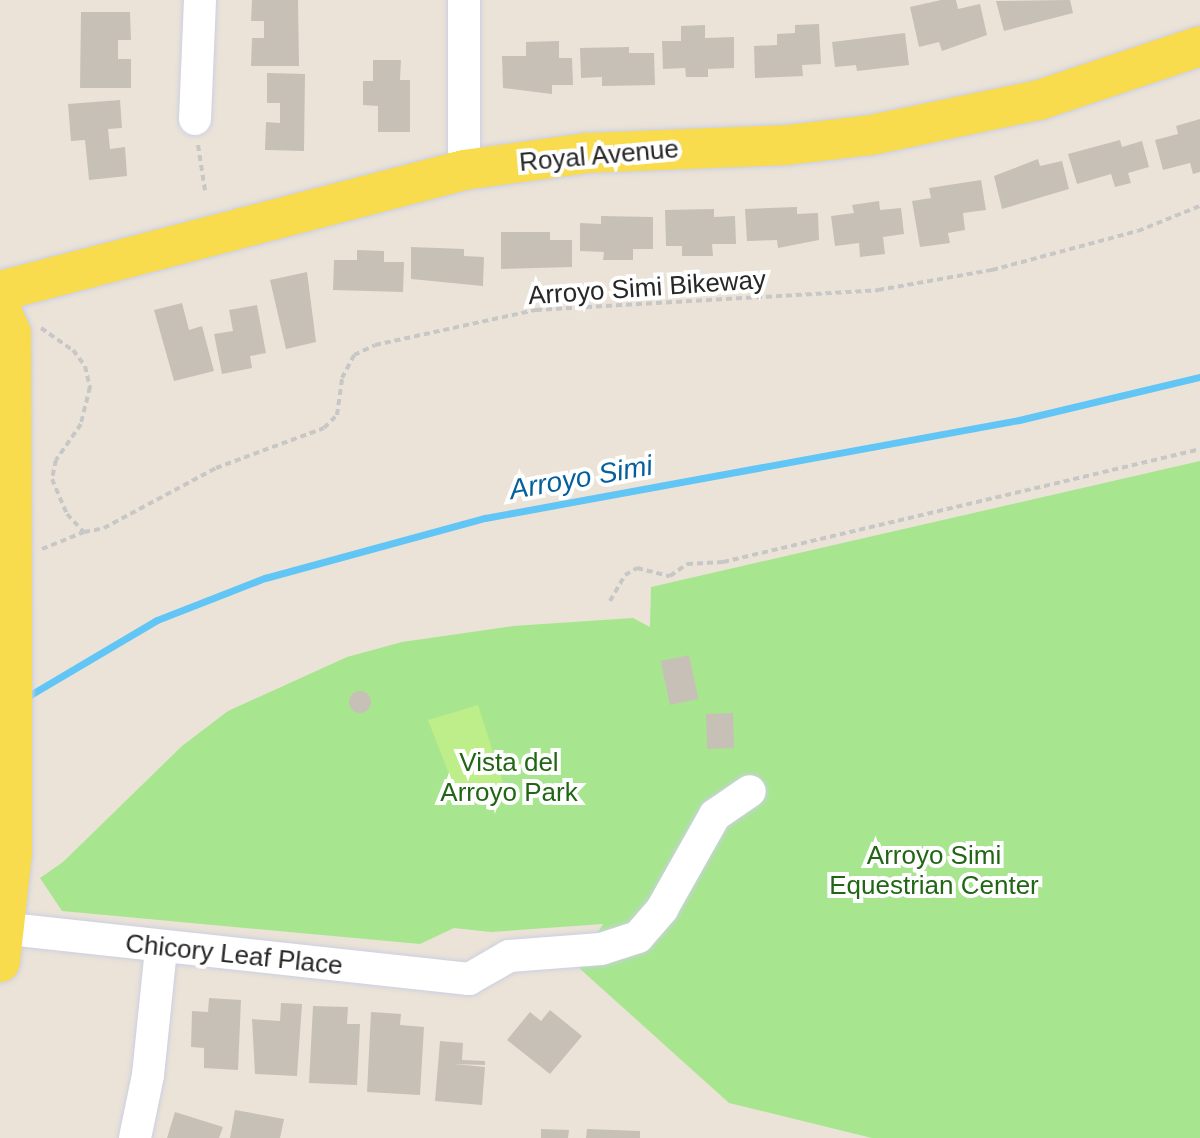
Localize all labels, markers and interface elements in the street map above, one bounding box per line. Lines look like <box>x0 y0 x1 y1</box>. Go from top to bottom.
street label: Royal Avenue <box>517 133 681 179</box>
street label: Arroyo Simi Bikeway <box>527 264 767 312</box>
water label: Arroyo Simi <box>507 449 655 507</box>
park label: Vista del Arroyo Park <box>440 747 578 808</box>
park label: Arroyo Simi Equestrian Center <box>829 840 1039 902</box>
street label: Chicory Leaf Place <box>124 928 344 982</box>

